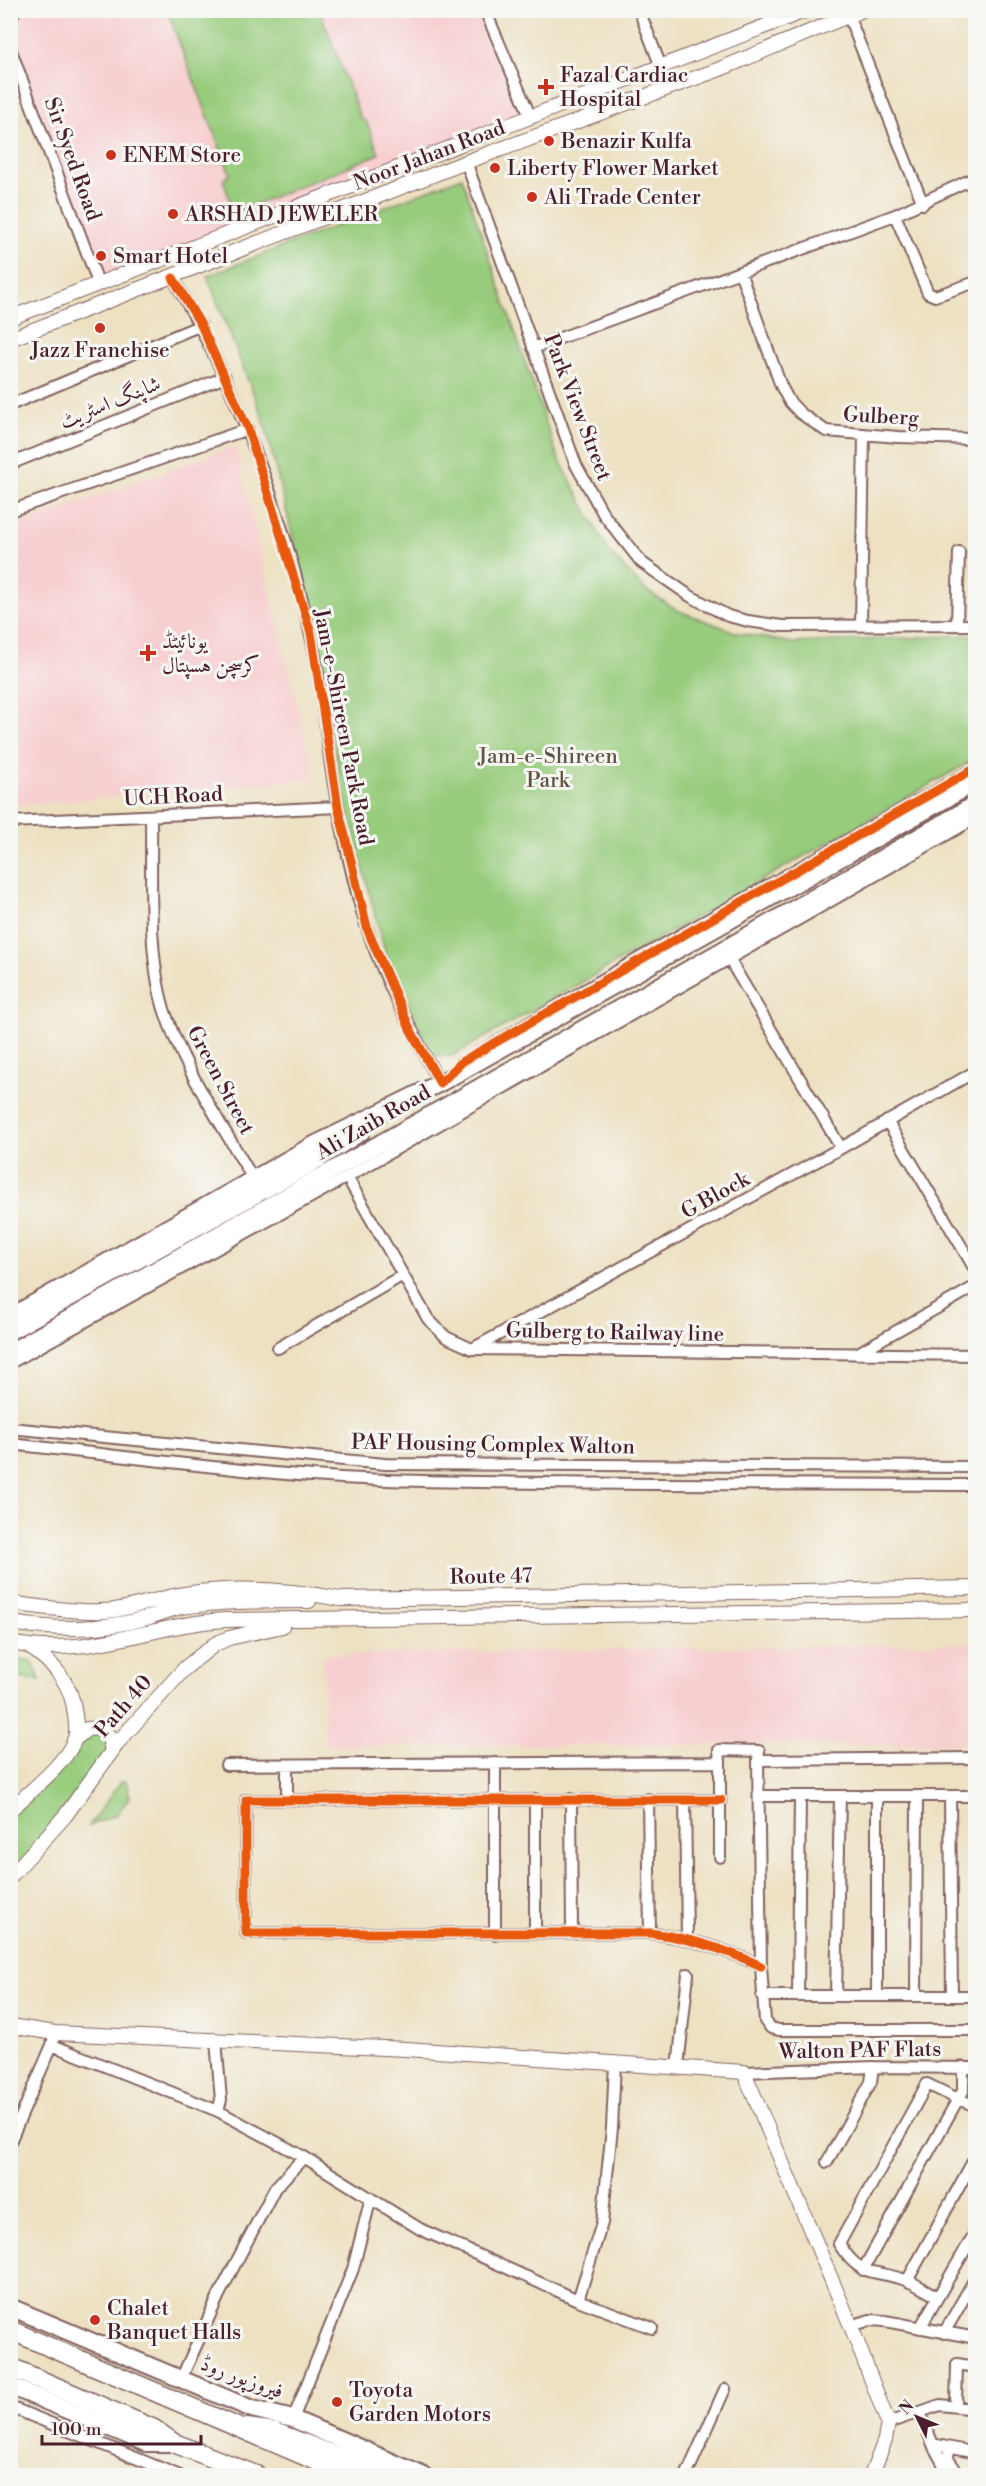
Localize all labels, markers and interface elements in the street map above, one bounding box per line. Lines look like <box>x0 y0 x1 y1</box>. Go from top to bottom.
place label: Fazal Cardiac Hospital <box>560 63 688 113</box>
marker: Fazal Cardiac Hospital <box>537 78 555 96</box>
street label: Sir Syed Road <box>38 94 106 225</box>
street label: Noor Jahan Road <box>350 115 509 197</box>
place label: Benazir Kulfa <box>560 129 692 155</box>
marker: Benazir Kulfa <box>542 134 556 148</box>
place label: ENEM Store <box>123 143 241 169</box>
marker: ENEM Store <box>104 148 118 162</box>
place label: Liberty Flower Market <box>507 156 719 182</box>
marker: Liberty Flower Market <box>488 161 502 175</box>
place label: Ali Trade Center <box>543 185 701 211</box>
marker: Ali Trade Center <box>525 190 539 204</box>
place label: ARSHAD JEWELER <box>184 202 378 228</box>
marker: ARSHAD JEWELER <box>166 207 180 221</box>
place label: Smart Hotel <box>113 244 228 270</box>
marker: Smart Hotel <box>94 249 108 263</box>
marker: Jazz Franchise <box>93 321 107 335</box>
street label: Park View Street <box>537 330 617 485</box>
place label: Jazz Franchise <box>29 338 170 364</box>
street label: شاپنگ اسٹریٹ <box>56 370 165 436</box>
street label: Gulberg <box>842 402 920 432</box>
street label: Jam-e-Shireen Park Road <box>307 606 379 848</box>
place label: یونائیٹڈ کرسچن ہسپتال <box>162 629 260 680</box>
marker: یونائیٹڈ کرسچن ہسپتال <box>139 644 157 662</box>
park label: Jam-e-Shireen Park <box>477 744 618 794</box>
street label: UCH Road <box>123 781 224 813</box>
street label: Green Street <box>181 1022 260 1140</box>
street label: Ali Zaib Road <box>311 1080 436 1167</box>
street label: G Block <box>677 1166 755 1225</box>
street label: Gulberg to Railway line <box>506 1318 724 1348</box>
street label: PAF Housing Complex Walton <box>351 1430 636 1460</box>
street label: Route 47 <box>450 1563 533 1591</box>
street label: Path 40 <box>89 1670 158 1743</box>
street label: Walton PAF Flats <box>777 2037 942 2065</box>
place label: Chalet Banquet Halls <box>106 2296 241 2346</box>
marker: Chalet Banquet Halls <box>88 2313 102 2327</box>
street label: فیروزپور روڈ <box>196 2351 287 2406</box>
place label: Toyota Garden Motors <box>349 2378 491 2428</box>
north arrow <box>887 2387 947 2447</box>
marker: Toyota Garden Motors <box>330 2395 344 2409</box>
text: N <box>895 2396 919 2419</box>
scale bar <box>42 2408 201 2446</box>
text: 100 m <box>51 2418 102 2441</box>

